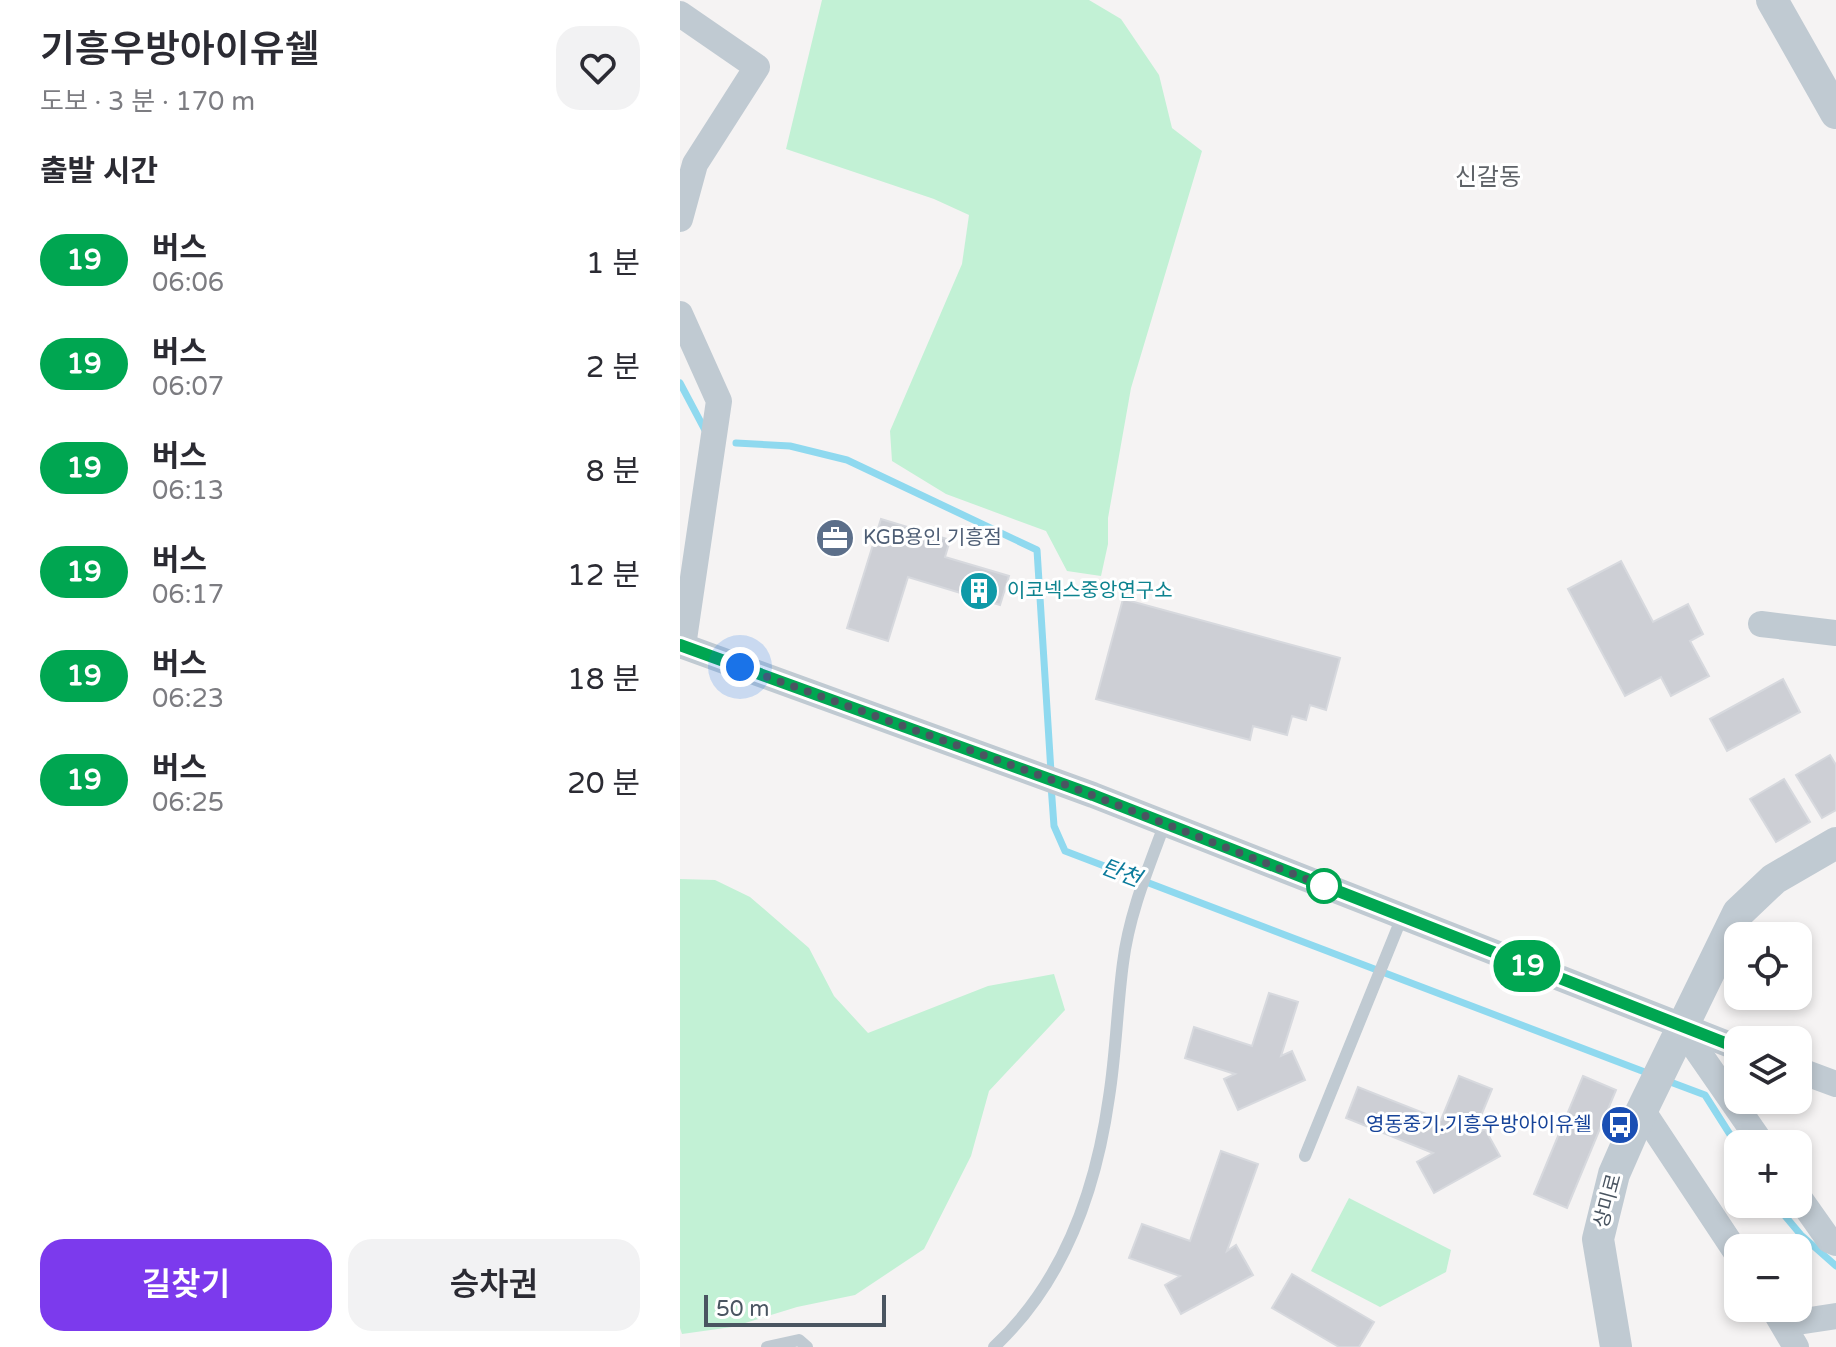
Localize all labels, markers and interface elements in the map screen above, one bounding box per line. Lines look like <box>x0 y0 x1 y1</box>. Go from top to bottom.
button: heart <box>556 26 640 110</box>
text: 기흥우방아이유쉘 <box>40 27 320 73</box>
text: 도보 · 3 분 · 170 m <box>40 86 255 117</box>
text: 출발 시간 <box>40 153 158 190</box>
district label: 신갈동 <box>1455 163 1521 192</box>
text: 버스 <box>152 230 207 267</box>
text: 19 <box>66 243 102 277</box>
text: 1 분 <box>586 245 640 282</box>
text: 06:06 <box>152 267 224 298</box>
text: 버스 <box>152 334 207 371</box>
text: 19 <box>66 347 102 381</box>
text: 2 분 <box>586 349 640 386</box>
text: 06:07 <box>152 371 224 402</box>
text: 버스 <box>152 438 207 475</box>
text: 19 <box>66 451 102 485</box>
text: 8 분 <box>586 453 640 490</box>
text: 06:13 <box>152 475 224 506</box>
office icon: KGB용인 기흥점 <box>814 517 856 559</box>
place label: KGB용인 기흥점 <box>863 526 1002 550</box>
text: 버스 <box>152 542 207 579</box>
text: 19 <box>66 555 102 589</box>
text: 12 분 <box>567 557 640 594</box>
building icon: 이코넥스중앙연구소 <box>958 570 1000 612</box>
text: 06:17 <box>152 579 224 610</box>
place label: 이코넥스중앙연구소 <box>1007 579 1173 603</box>
text: 버스 <box>152 646 207 683</box>
your location <box>720 647 760 687</box>
text: 19 <box>66 659 102 693</box>
text: 18 분 <box>567 661 640 698</box>
text: 06:23 <box>152 683 224 714</box>
text: 버스 <box>152 750 207 787</box>
text: 19 <box>66 763 102 797</box>
text: 20 분 <box>567 765 640 802</box>
text: 06:25 <box>152 787 224 818</box>
water label: 탄천 <box>1097 854 1147 893</box>
unlabelled marker <box>1307 869 1341 903</box>
map controls <box>1724 922 1812 1322</box>
button: locate <box>1724 922 1812 1010</box>
line badge: 19 <box>1491 940 1563 992</box>
text: 19 <box>1509 949 1545 983</box>
button: layers <box>1724 1026 1812 1114</box>
bus stop icon: 영동중기.기흥우방아이유쉘 <box>1599 1104 1641 1146</box>
place label: 영동중기.기흥우방아이유쉘 <box>1366 1113 1592 1137</box>
button: + <box>1724 1130 1812 1218</box>
street label: 상미로 <box>1589 1171 1627 1231</box>
button: − <box>1724 1234 1812 1322</box>
button: 길찾기 <box>40 1239 332 1331</box>
button: 승차권 <box>348 1239 640 1331</box>
scale bar <box>704 1291 886 1327</box>
text: 50 m <box>716 1296 770 1322</box>

